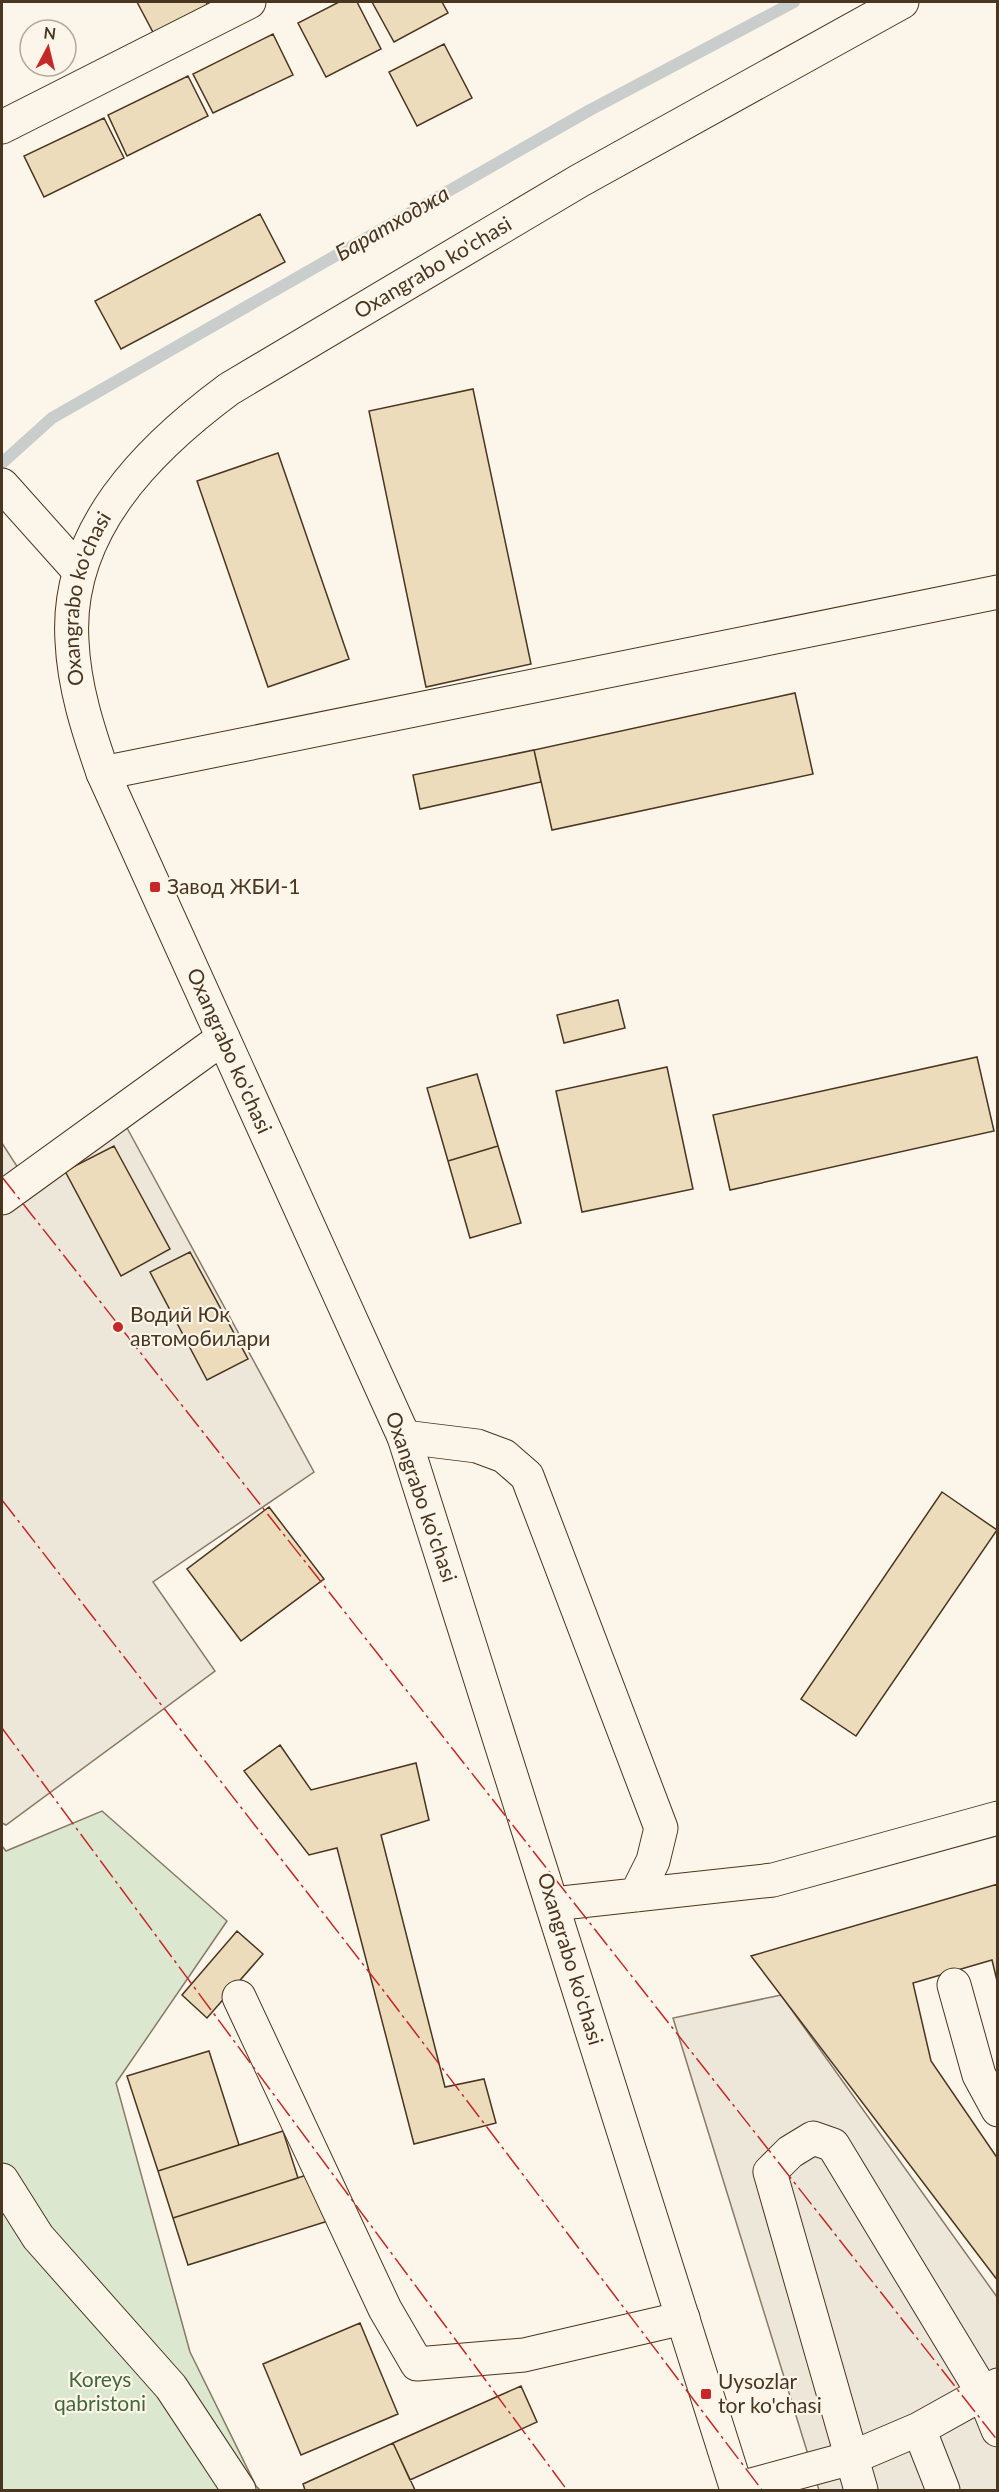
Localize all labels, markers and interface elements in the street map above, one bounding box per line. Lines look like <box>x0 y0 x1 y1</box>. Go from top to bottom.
north arrow <box>18 18 78 78</box>
text: N <box>43 22 57 43</box>
water label: Баратходжа <box>330 179 453 266</box>
street label: Oxangrabo ko'chasi <box>349 210 515 323</box>
street label: Oxangrabo ko'chasi <box>58 506 115 688</box>
place label: Завод ЖБИ-1 <box>167 873 301 898</box>
marker: Завод ЖБИ-1 <box>148 880 162 894</box>
street label: Oxangrabo ko'chasi <box>183 964 278 1137</box>
place label: Водий Юк автомобилари <box>130 1301 270 1350</box>
marker: Водий Юк автомобилари <box>111 1320 125 1334</box>
street label: Oxangrabo ko'chasi <box>382 1408 463 1585</box>
street label: Oxangrabo ko'chasi <box>533 1869 610 2048</box>
park label: Koreys qabristoni <box>54 2366 146 2415</box>
place label: Uysozlar tor ko'chasi <box>718 2368 822 2417</box>
marker: Uysozlar tor ko'chasi <box>699 2387 713 2401</box>

